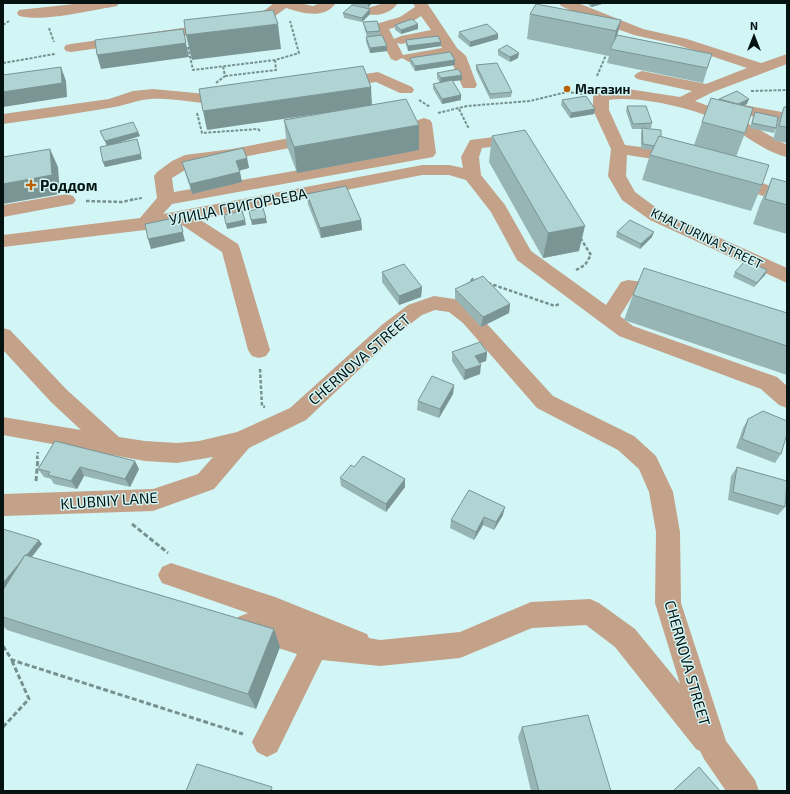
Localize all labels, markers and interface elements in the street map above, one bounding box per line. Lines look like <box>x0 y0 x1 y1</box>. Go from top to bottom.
north arrow <box>734 16 774 56</box>
text: N <box>750 19 758 32</box>
place label: Магазин <box>575 81 631 97</box>
marker: Магазин <box>562 84 572 94</box>
place label: Роддом <box>40 176 97 194</box>
marker: Роддом <box>25 179 37 191</box>
street label: УЛИЦА ГРИГОРЬЕВА <box>167 184 309 228</box>
street label: KHALTURINA STREET <box>649 204 766 272</box>
street label: CHERNOVA STREET <box>304 310 414 408</box>
street label: KLUBNIY LANE <box>60 488 158 512</box>
street label: CHERNOVA STREET <box>661 598 715 728</box>

